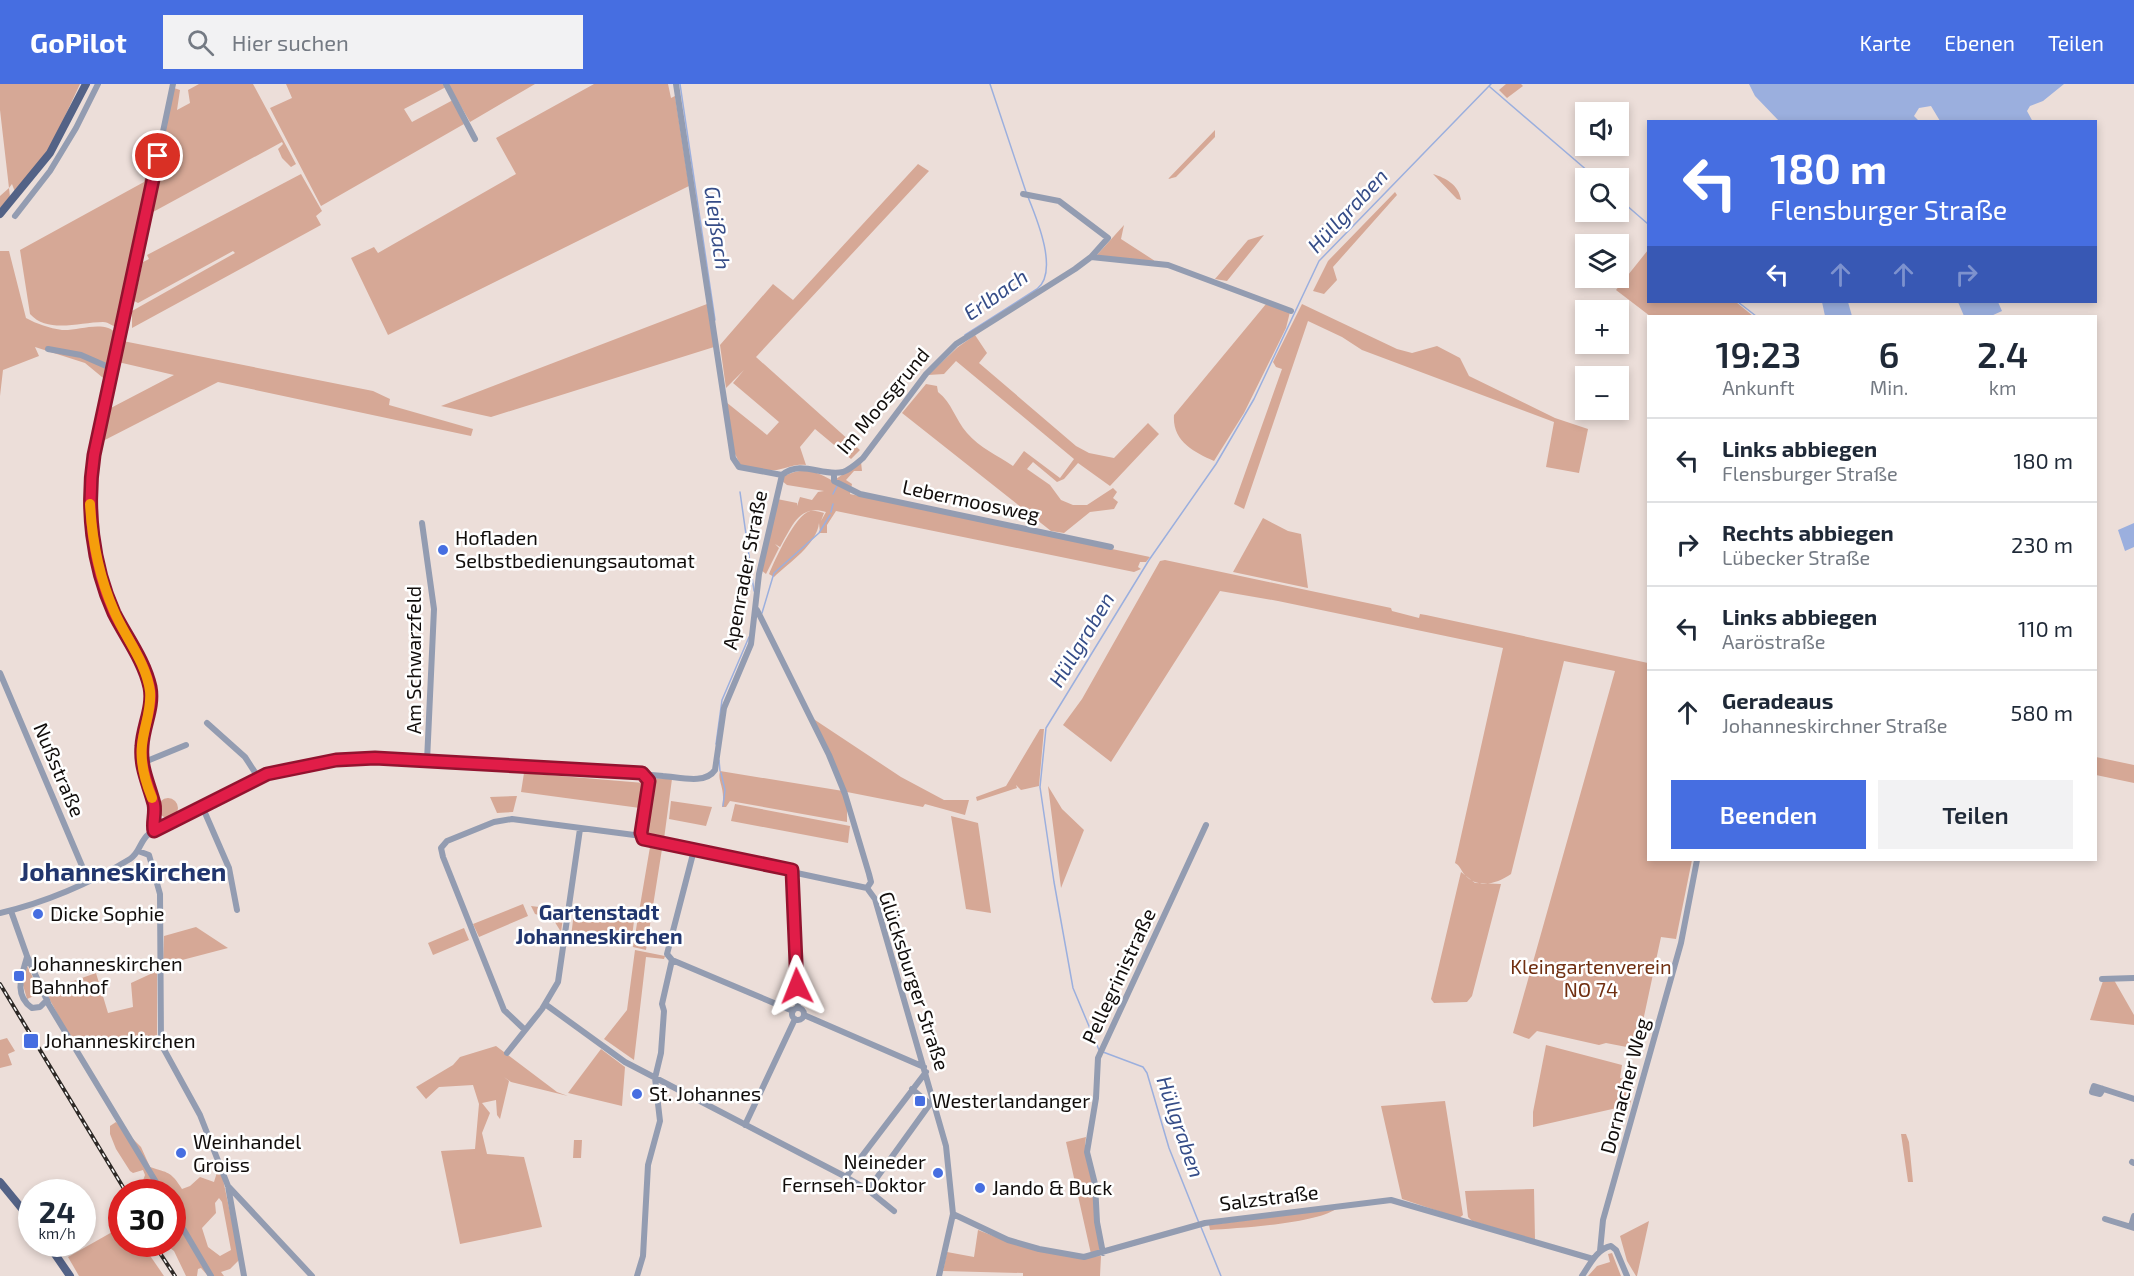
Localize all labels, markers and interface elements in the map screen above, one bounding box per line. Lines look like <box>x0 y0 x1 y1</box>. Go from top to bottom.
search box <box>163 15 583 69</box>
text: GoPilot <box>30 25 127 59</box>
icon: search <box>184 26 217 59</box>
text: Hier suchen <box>232 29 349 55</box>
text: Karte <box>1860 30 1911 55</box>
text: Ebenen <box>1944 30 2015 55</box>
text: Teilen <box>2048 30 2104 55</box>
map controls <box>1575 102 1629 420</box>
button: sound <box>1575 102 1629 156</box>
pin <box>132 130 183 181</box>
icon: arrive <box>141 139 174 172</box>
text: 180 m <box>1770 142 1887 192</box>
icon: left <box>1671 144 1749 222</box>
water label: Hüllgraben <box>1302 163 1392 257</box>
button: search <box>1575 168 1629 222</box>
water label: Gleißach <box>700 184 737 271</box>
text: Flensburger Straße <box>1770 193 2007 225</box>
button: layers <box>1575 234 1629 288</box>
icon: left <box>1761 258 1794 291</box>
icon: ahead <box>1824 258 1857 291</box>
icon: ahead <box>1887 258 1920 291</box>
icon: right <box>1950 258 1983 291</box>
water label: Erlbach <box>958 263 1032 325</box>
button: + <box>1575 300 1629 354</box>
text: 19:23 <box>1715 332 1801 375</box>
text: 6 <box>1879 332 1900 375</box>
text: 2.4 <box>1977 332 2028 375</box>
street label: Im Moosgrund <box>831 342 934 458</box>
button: − <box>1575 366 1629 420</box>
text: Ankunft <box>1722 375 1795 399</box>
text: Min. <box>1870 375 1908 399</box>
text: km <box>1989 375 2017 399</box>
text: Links abbiegen <box>1722 435 1877 461</box>
icon: left <box>1671 444 1704 477</box>
text: 180 m <box>2013 447 2073 473</box>
text: Flensburger Straße <box>1722 461 1898 485</box>
street label: Lebermoosweg <box>900 474 1042 526</box>
street label: Apenrader Straße <box>717 488 771 651</box>
text: Rechts abbiegen <box>1722 519 1894 545</box>
place label: Hofladen Selbstbedienungsautomat <box>455 525 695 572</box>
icon: right <box>1671 528 1704 561</box>
text: 230 m <box>2011 531 2073 557</box>
marker: Hofladen Selbstbedienungsautomat <box>436 543 450 557</box>
text: Lübecker Straße <box>1722 545 1870 569</box>
street label: Am Schwarzfeld <box>401 586 425 734</box>
water label: Hüllgraben <box>1043 587 1119 691</box>
text: Links abbiegen <box>1722 603 1877 629</box>
icon: left <box>1671 612 1704 645</box>
text: 110 m <box>2018 615 2073 641</box>
text: Aaröstraße <box>1722 629 1826 653</box>
text: Geradeaus <box>1722 687 1833 713</box>
icon: ahead <box>1671 696 1704 729</box>
text: 580 m <box>2010 699 2073 725</box>
text: Johanneskirchner Straße <box>1722 713 1948 737</box>
street label: Nußstraße <box>29 719 91 820</box>
button: Beenden <box>1671 780 1866 849</box>
button: Teilen <box>1878 780 2073 849</box>
district label: Johanneskirchen <box>20 855 226 886</box>
street label: Glücksburger Straße <box>875 888 955 1073</box>
district label: Gartenstadt Johanneskirchen <box>515 899 683 948</box>
place label: Dicke Sophie <box>50 901 165 925</box>
street label: Pellegrinistraße <box>1076 904 1160 1047</box>
marker: Dicke Sophie <box>31 907 45 921</box>
place label: Johanneskirchen Bahnhof <box>31 951 183 998</box>
position arrow <box>765 954 829 1018</box>
park label: Kleingartenverein NO 74 <box>1510 954 1672 1001</box>
marker: Johanneskirchen Bahnhof <box>12 969 26 983</box>
street label: Dornacher Weg <box>1594 1015 1654 1156</box>
place label: Johanneskirchen <box>44 1028 196 1052</box>
marker: Johanneskirchen <box>22 1032 40 1050</box>
water label: Hüllgraben <box>1152 1072 1210 1181</box>
place label: St. Johannes <box>649 1081 761 1105</box>
marker: St. Johannes <box>630 1087 644 1101</box>
place label: Westerlandanger <box>932 1088 1090 1112</box>
marker: Westerlandanger <box>913 1094 927 1108</box>
place label: Weinhandel Groiss <box>193 1129 301 1176</box>
marker: Weinhandel Groiss <box>174 1146 188 1160</box>
place label: Neineder Fernseh-Doktor <box>782 1149 926 1196</box>
marker: Neineder Fernseh-Doktor <box>931 1166 945 1180</box>
place label: Jando & Buck <box>992 1175 1112 1199</box>
speed limit sign: 30 <box>108 1179 186 1257</box>
street label: Salzstraße <box>1218 1179 1320 1215</box>
marker: Jando & Buck <box>973 1181 987 1195</box>
text: 24 <box>39 1193 75 1229</box>
text: km/h <box>38 1224 76 1242</box>

